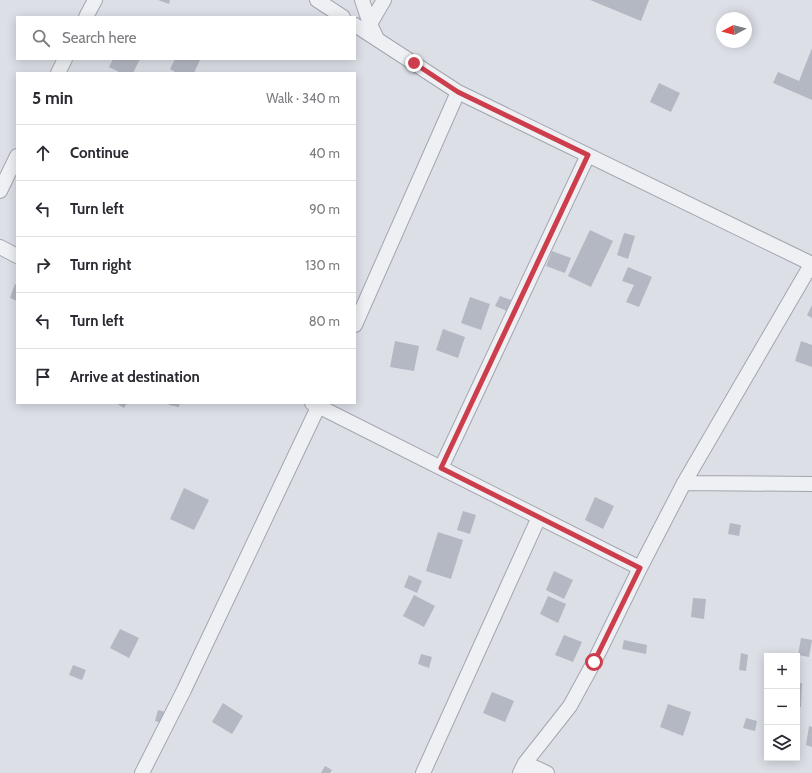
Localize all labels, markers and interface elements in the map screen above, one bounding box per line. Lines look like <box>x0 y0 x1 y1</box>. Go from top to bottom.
north arrow <box>716 12 752 48</box>
search box <box>16 16 356 60</box>
icon: search <box>30 27 52 49</box>
text: Search here <box>62 29 137 47</box>
route end <box>405 54 423 72</box>
text: 5 min <box>32 88 73 108</box>
text: Walk · 340 m <box>266 90 340 106</box>
icon: ahead <box>32 142 54 164</box>
text: Continue <box>70 144 129 162</box>
text: 40 m <box>309 145 340 161</box>
icon: left <box>32 198 54 220</box>
text: Turn left <box>70 200 124 218</box>
text: 90 m <box>309 201 340 217</box>
icon: right <box>32 254 54 276</box>
text: Turn right <box>70 256 131 274</box>
text: 130 m <box>305 257 340 273</box>
icon: left <box>32 310 54 332</box>
text: Turn left <box>70 312 124 330</box>
text: 80 m <box>309 313 340 329</box>
icon: arrive <box>32 366 54 388</box>
text: Arrive at destination <box>70 368 200 386</box>
route start <box>585 653 603 671</box>
map controls <box>764 653 800 761</box>
button: + <box>764 653 800 689</box>
button: − <box>764 689 800 725</box>
button: layers <box>764 725 800 761</box>

